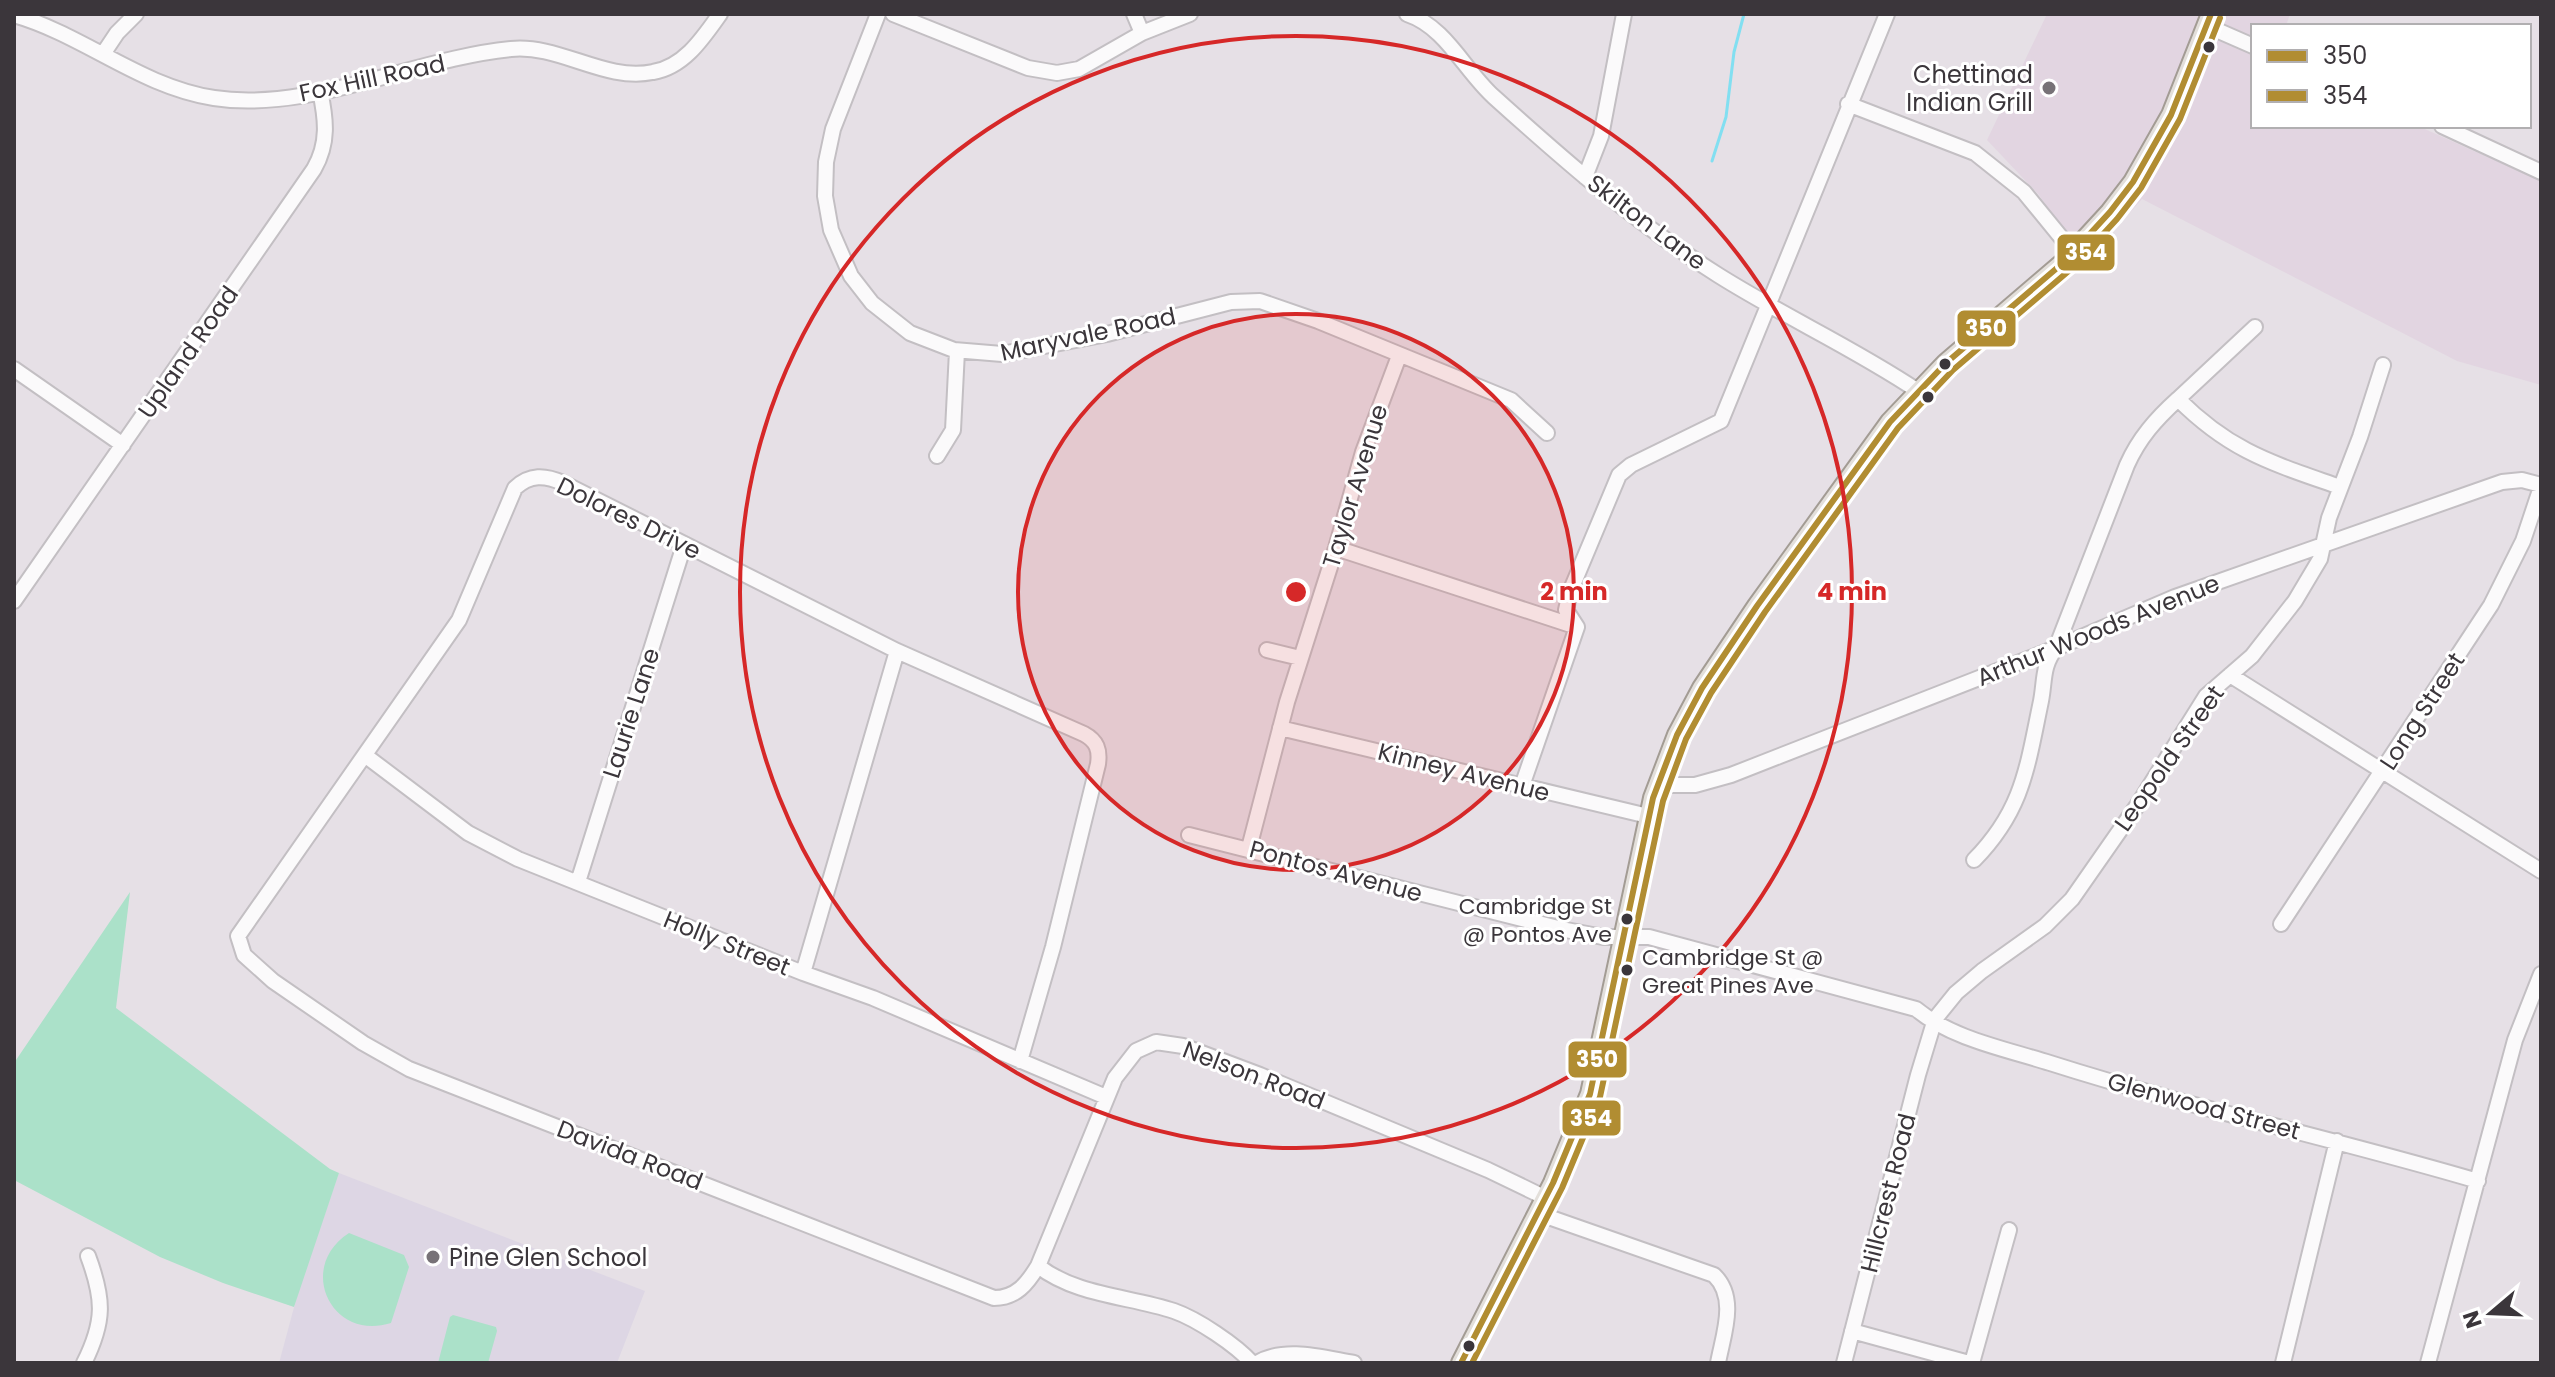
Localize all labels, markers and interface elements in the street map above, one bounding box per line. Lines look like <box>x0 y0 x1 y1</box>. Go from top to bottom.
legend <box>2251 24 2531 128</box>
unlabelled marker <box>2201 39 2217 55</box>
text: 350 <box>2323 39 2367 72</box>
street label: Fox Hill Road <box>296 46 448 110</box>
place label: Chettinad Indian Grill <box>1906 58 2033 119</box>
marker: Chettinad Indian Grill <box>2040 79 2058 97</box>
text: 354 <box>2323 79 2367 112</box>
street label: Skilton Lane <box>1581 166 1713 278</box>
line badge: 354 <box>2056 233 2116 272</box>
text: 354 <box>2065 237 2107 268</box>
street label: Upland Road <box>130 279 246 425</box>
street label: Maryvale Road <box>997 299 1179 369</box>
line badge: 350 <box>1956 309 2017 348</box>
text: 350 <box>1965 313 2007 344</box>
unlabelled marker <box>1937 356 1953 372</box>
unlabelled marker <box>1920 389 1936 405</box>
street label: Taylor Avenue <box>1314 400 1396 572</box>
street label: Dolores Drive <box>551 469 707 567</box>
street label: Arthur Woods Avenue <box>1972 566 2224 694</box>
text: 2 min <box>1540 575 1608 608</box>
text: 4 min <box>1817 575 1887 608</box>
centre of rings <box>1282 578 1310 606</box>
street label: Laurie Lane <box>594 644 668 782</box>
street label: Long Street <box>2372 646 2472 776</box>
street label: Leopold Street <box>2106 678 2232 838</box>
street label: Kinney Avenue <box>1375 735 1553 809</box>
street label: Pontos Avenue <box>1246 832 1426 910</box>
place label: Cambridge St @ Pontos Ave <box>1459 891 1612 950</box>
street label: Holly Street <box>659 903 795 983</box>
marker: Cambridge St @ Pontos Ave <box>1619 911 1635 927</box>
place label: Cambridge St @ Great Pines Ave <box>1642 942 1823 1001</box>
marker: Cambridge St @ Great Pines Ave <box>1619 962 1635 978</box>
street label: Nelson Road <box>1178 1033 1330 1117</box>
line badge: 350 <box>1567 1040 1628 1079</box>
text: 350 <box>1576 1044 1618 1075</box>
street label: Glenwood Street <box>2104 1064 2304 1148</box>
line badge: 354 <box>1561 1099 1622 1137</box>
text: 354 <box>1570 1103 1612 1134</box>
street label: Hillcrest Road <box>1852 1110 1924 1276</box>
street label: Davida Road <box>552 1112 708 1198</box>
place label: Pine Glen School <box>449 1241 647 1274</box>
marker: Pine Glen School <box>424 1248 442 1266</box>
north arrow <box>2451 1273 2531 1353</box>
text: N <box>2455 1306 2490 1332</box>
unlabelled marker <box>1461 1338 1477 1354</box>

